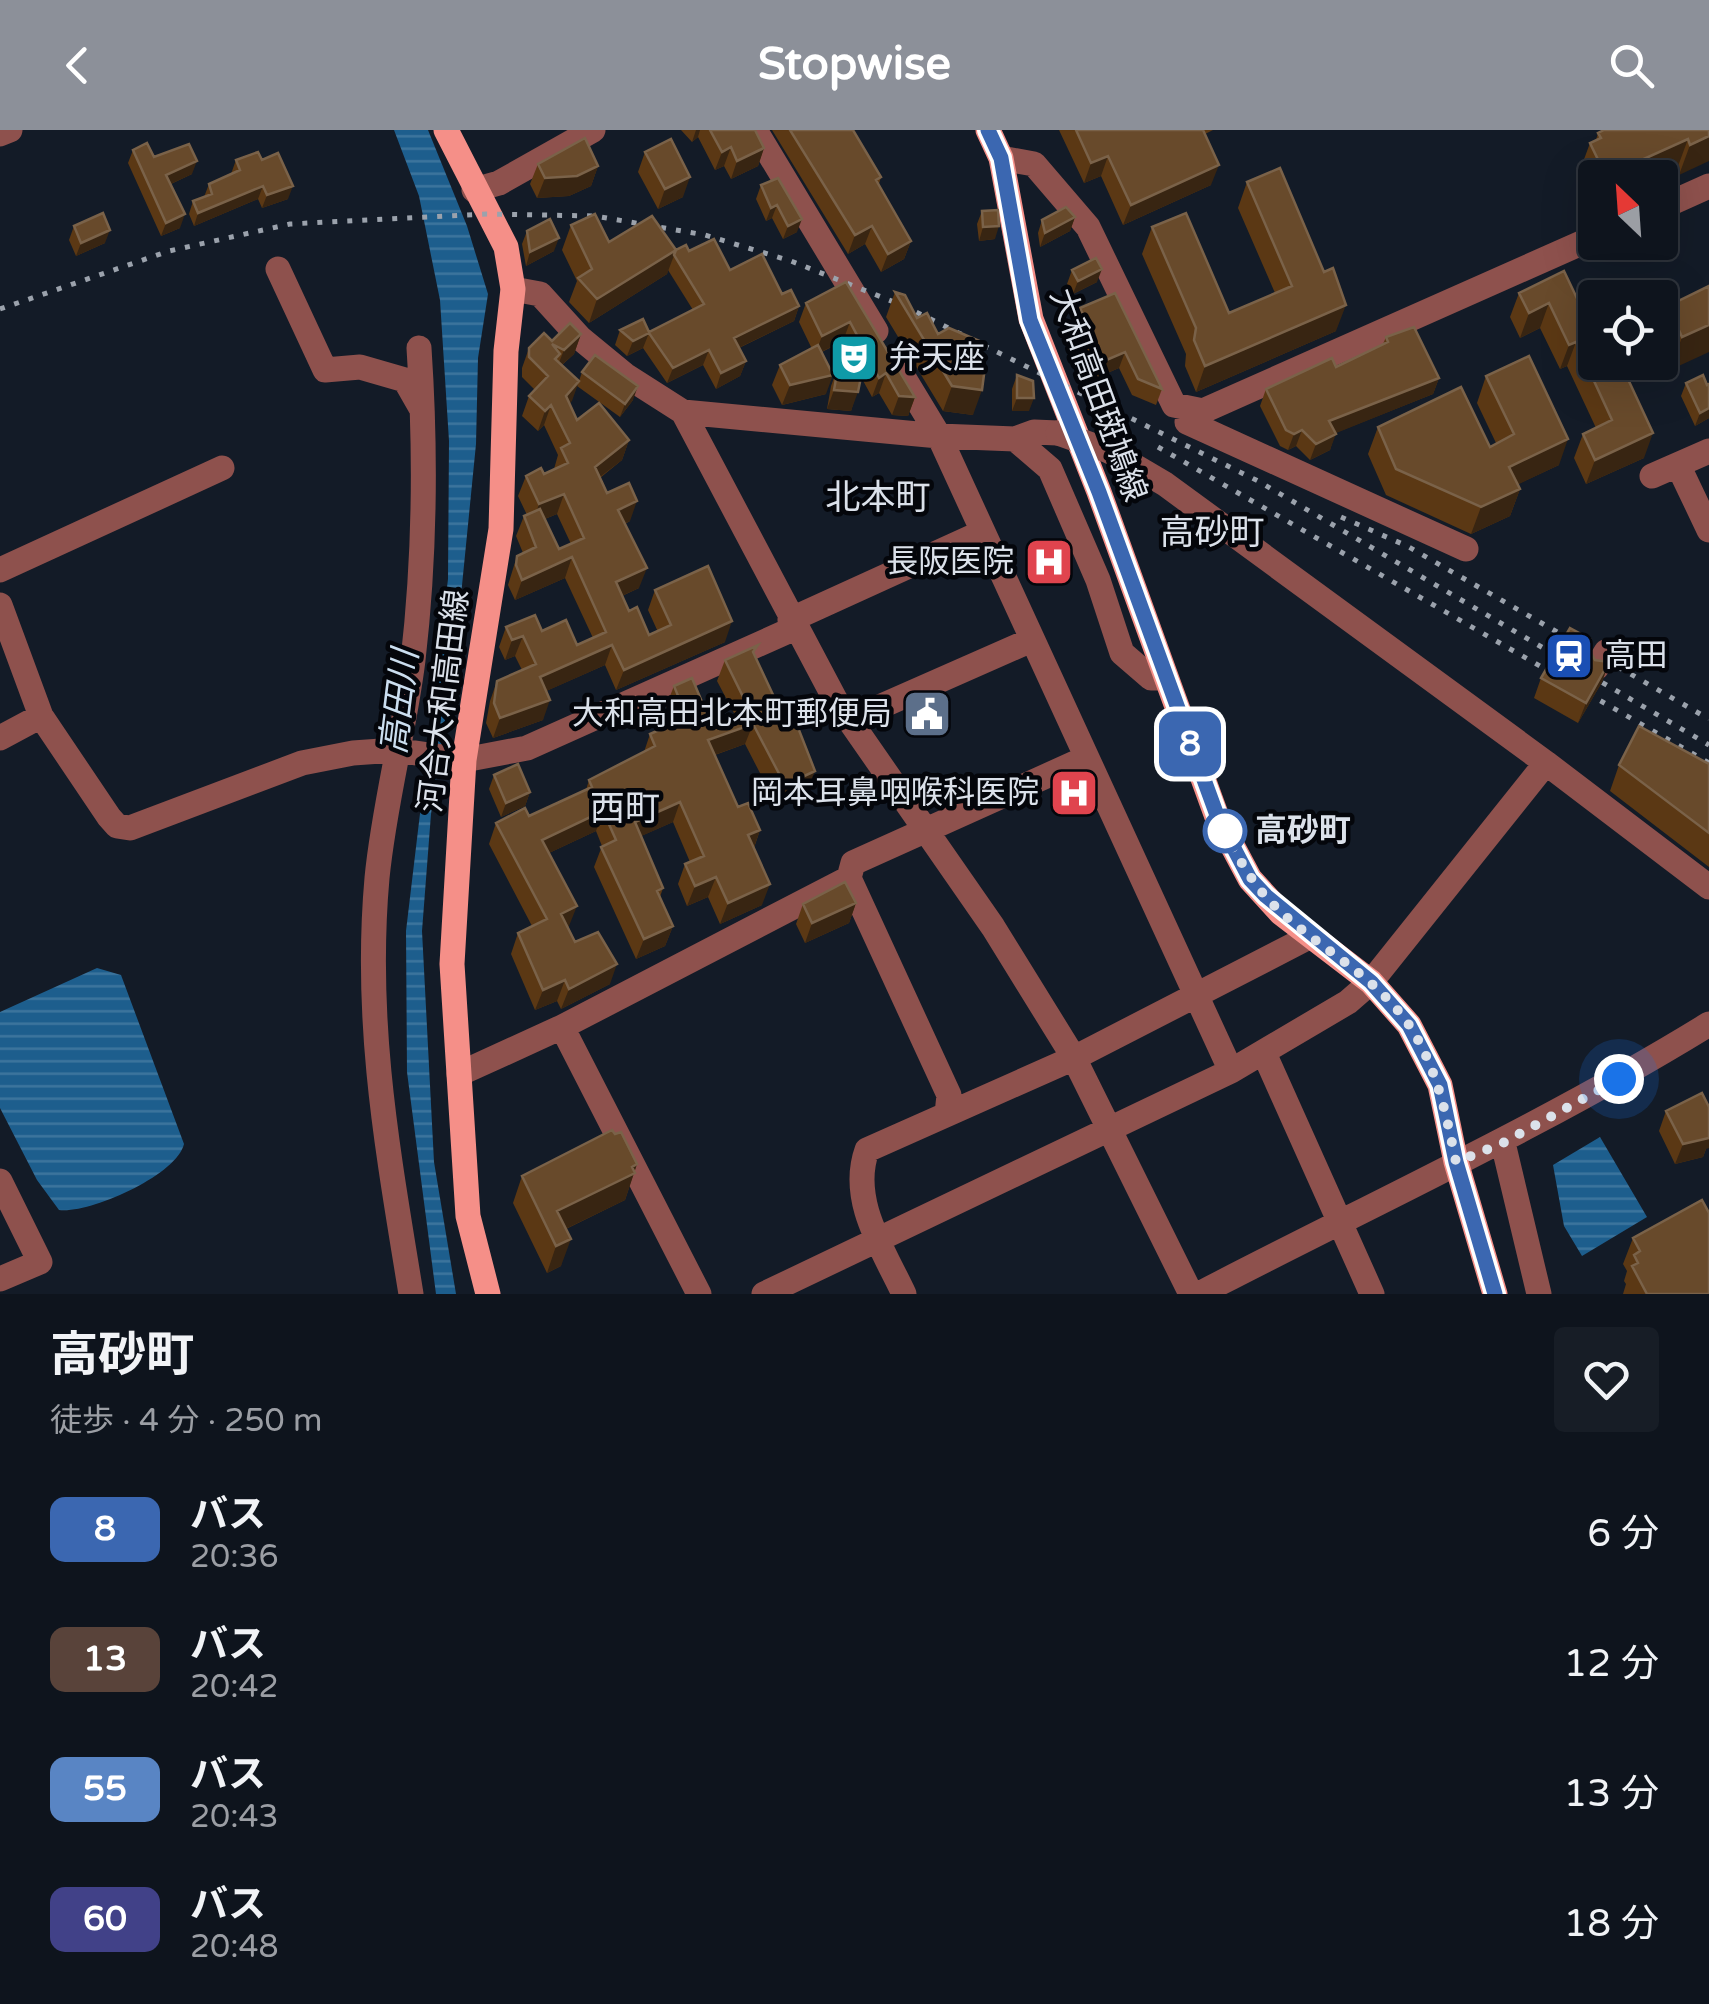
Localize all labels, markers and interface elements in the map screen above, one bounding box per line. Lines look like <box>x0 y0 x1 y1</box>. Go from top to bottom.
icon: back <box>50 38 105 93</box>
text: Stopwise <box>758 38 951 92</box>
icon: search <box>1604 38 1659 93</box>
north arrow <box>1578 160 1678 260</box>
map controls <box>1578 160 1678 380</box>
button: locate <box>1578 280 1678 380</box>
street label: 大和高田斑鳩線 <box>1042 283 1154 507</box>
theatre icon: 弁天座 <box>828 332 880 384</box>
place label: 弁天座 <box>889 339 985 377</box>
district label: 北本町 <box>825 477 931 519</box>
district label: 高砂町 <box>1159 512 1265 554</box>
hospital icon: 長阪医院 <box>1023 536 1075 588</box>
place label: 長阪医院 <box>886 543 1014 581</box>
street label: 河合大和高田線 <box>411 588 477 814</box>
station icon: 高田 <box>1543 630 1595 682</box>
place label: 高田 <box>1604 637 1668 675</box>
water label: 高田川 <box>373 643 428 757</box>
public building icon: 大和高田北本町郵便局 <box>901 688 953 740</box>
place label: 大和高田北本町郵便局 <box>572 695 892 733</box>
line badge: 8 <box>1158 712 1222 776</box>
text: 8 <box>1179 723 1201 765</box>
hospital icon: 岡本耳鼻咽喉科医院 <box>1048 767 1100 819</box>
place label: 岡本耳鼻咽喉科医院 <box>751 774 1039 812</box>
district label: 西町 <box>590 788 660 830</box>
marker: 高砂町 <box>1204 810 1246 852</box>
place label: 高砂町 <box>1255 812 1351 850</box>
your location <box>1594 1054 1644 1104</box>
text: 高砂町 <box>50 1327 194 1385</box>
button: heart <box>1554 1327 1659 1432</box>
text: 徒歩 · 4 分 · 250 m <box>50 1402 322 1440</box>
text: バス <box>190 1492 266 1538</box>
text: 8 <box>94 1508 116 1550</box>
text: 6 分 <box>1587 1511 1659 1557</box>
text: 20:36 <box>190 1538 279 1576</box>
text: バス <box>190 1622 266 1668</box>
text: 13 <box>83 1638 127 1680</box>
text: 12 分 <box>1563 1641 1659 1687</box>
text: 20:42 <box>190 1668 279 1706</box>
text: バス <box>190 1752 266 1798</box>
text: 55 <box>83 1768 127 1810</box>
text: 13 分 <box>1563 1771 1659 1817</box>
text: 20:43 <box>190 1798 279 1836</box>
text: バス <box>190 1882 266 1928</box>
text: 60 <box>83 1898 127 1940</box>
text: 18 分 <box>1563 1901 1659 1947</box>
text: 20:48 <box>190 1928 279 1966</box>

